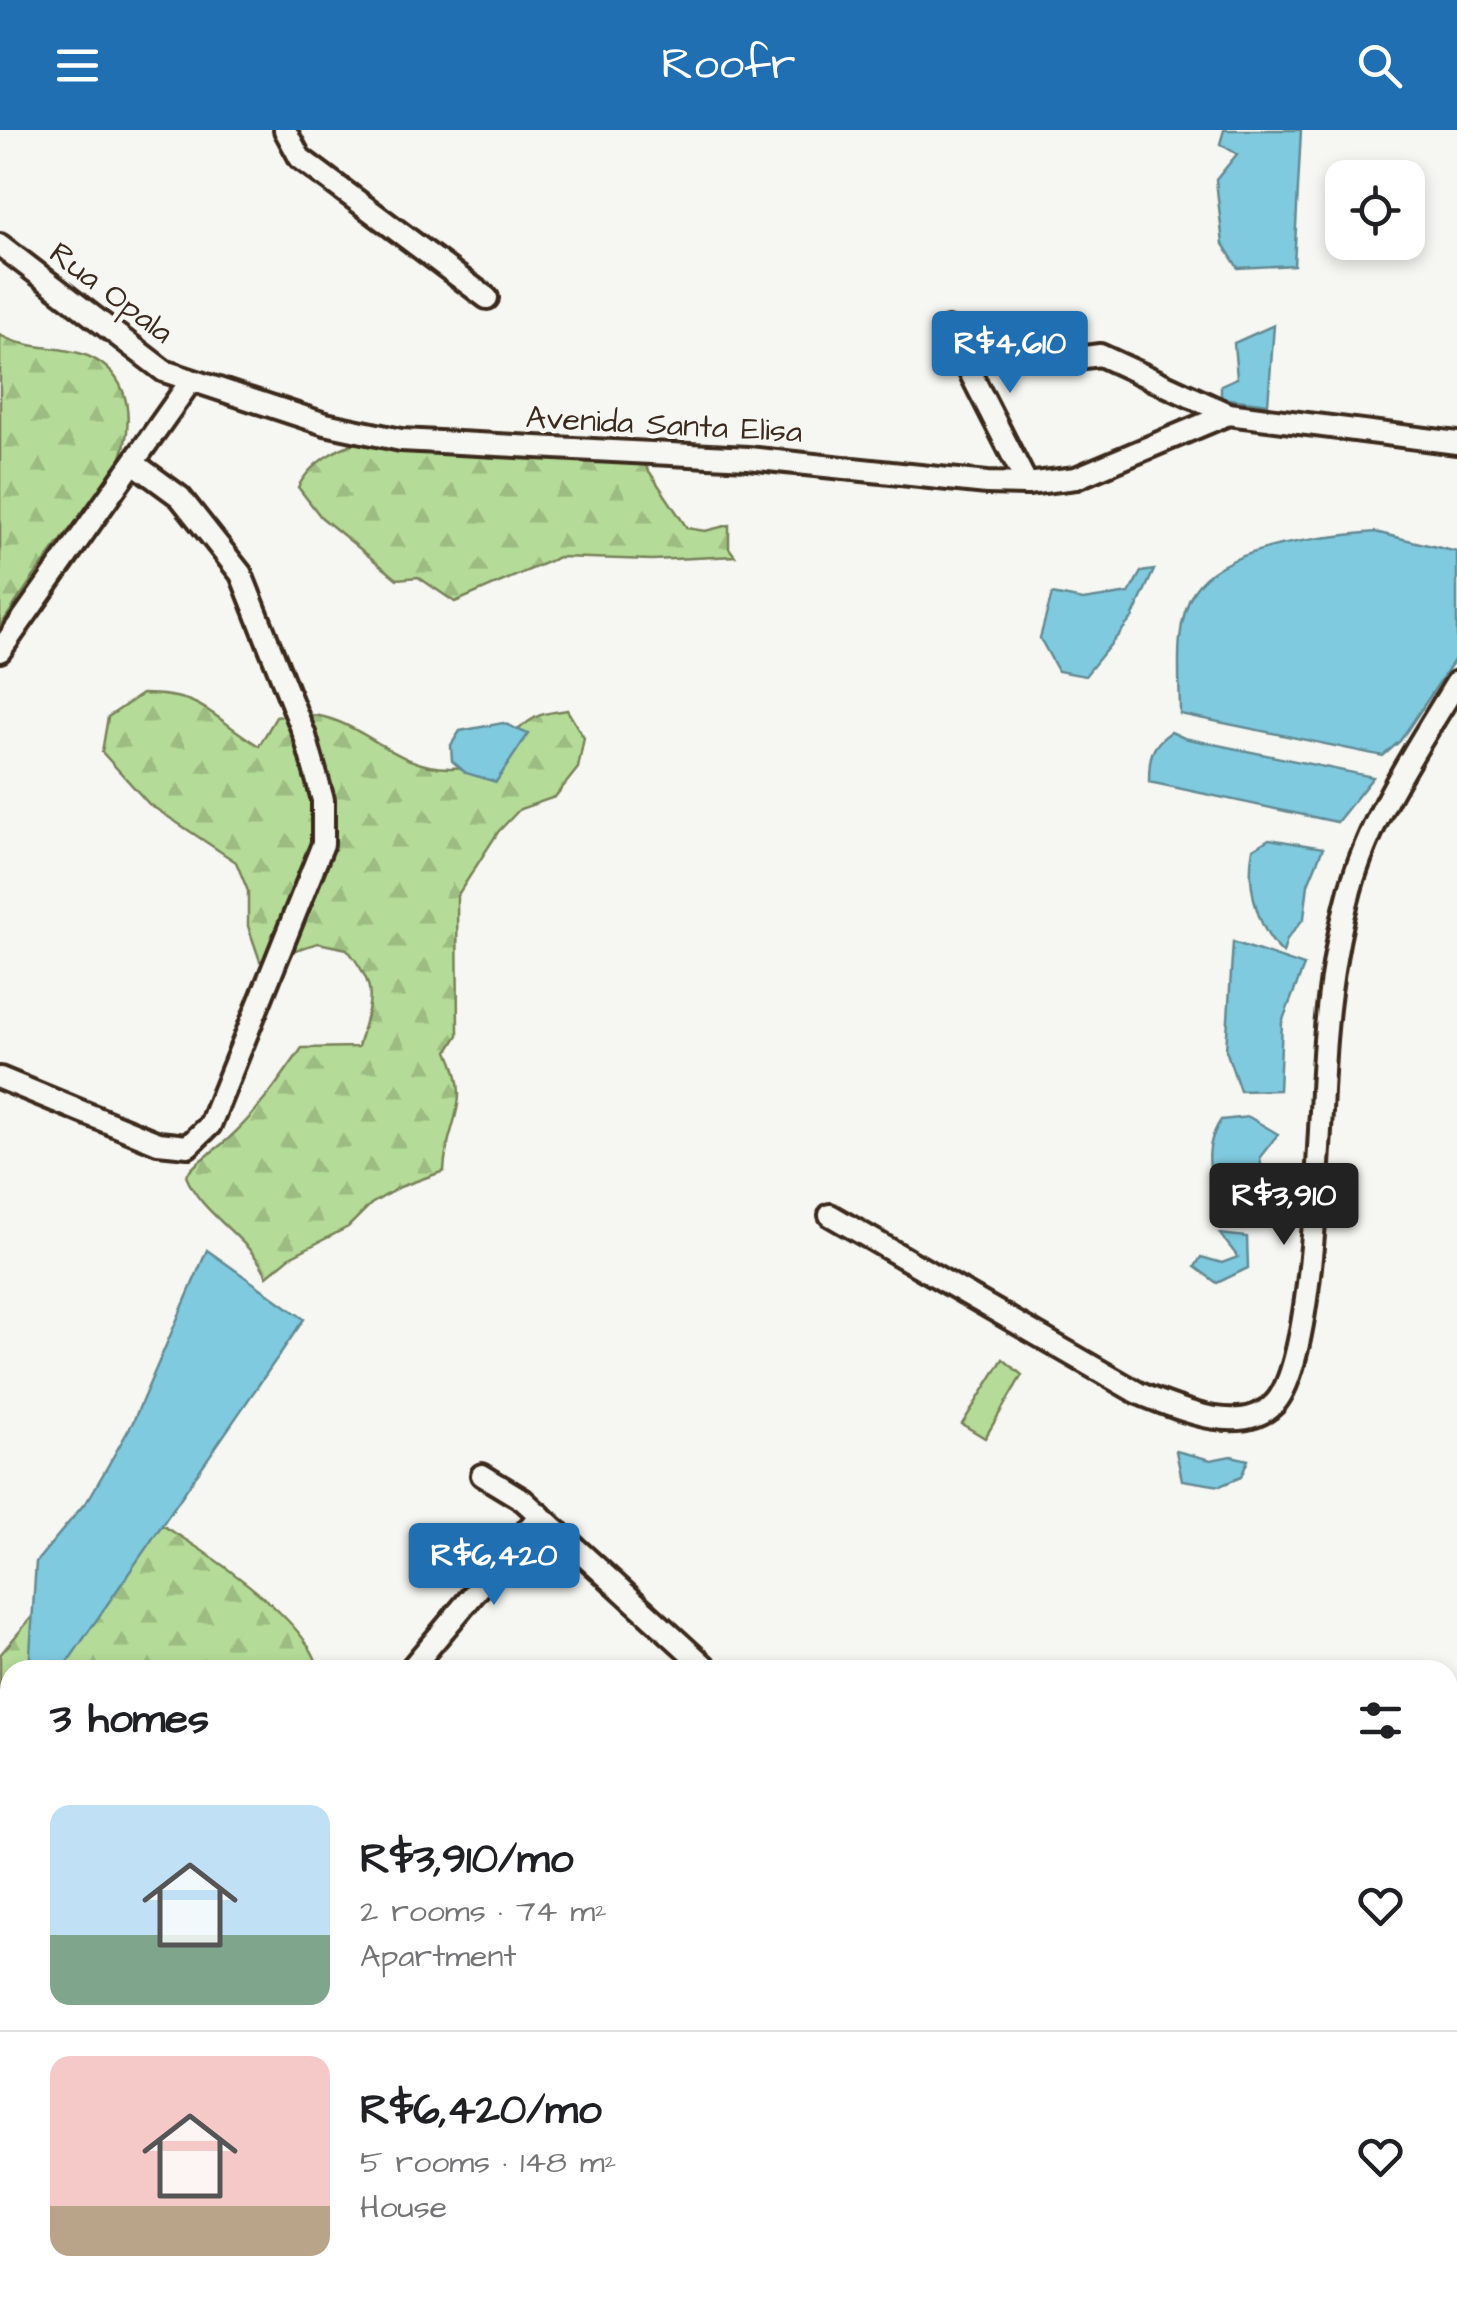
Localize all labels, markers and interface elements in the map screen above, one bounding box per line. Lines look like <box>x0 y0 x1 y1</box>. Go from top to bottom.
text: Roofr <box>661 34 796 96</box>
icon: menu <box>50 38 105 93</box>
icon: search <box>1352 38 1407 93</box>
map controls <box>1325 160 1425 260</box>
button: locate <box>1325 160 1425 260</box>
street label: Rua Opala <box>40 231 182 355</box>
pin: R$4,610 <box>918 311 1102 396</box>
text: R$4,610 <box>954 321 1066 366</box>
street label: Avenida Santa Elisa <box>525 395 803 455</box>
pin: R$3,910 <box>1192 1163 1376 1248</box>
text: R$3,910 <box>1231 1173 1337 1218</box>
pin: R$6,420 <box>402 1523 586 1608</box>
text: R$6,420 <box>431 1533 557 1578</box>
text: 3 homes <box>50 1691 209 1749</box>
icon: filters <box>1353 1693 1408 1748</box>
text: R$3,910/mo <box>360 1831 573 1889</box>
icon: home <box>130 1845 250 1965</box>
icon: heart <box>1353 1878 1408 1933</box>
text: 2 rooms · 74 m² <box>360 1889 607 1934</box>
text: Apartment <box>360 1934 516 1979</box>
text: R$6,420/mo <box>360 2082 602 2140</box>
icon: home <box>130 2096 250 2216</box>
icon: heart <box>1353 2129 1408 2184</box>
text: 5 rooms · 148 m² <box>360 2140 617 2185</box>
text: House <box>360 2185 447 2230</box>

